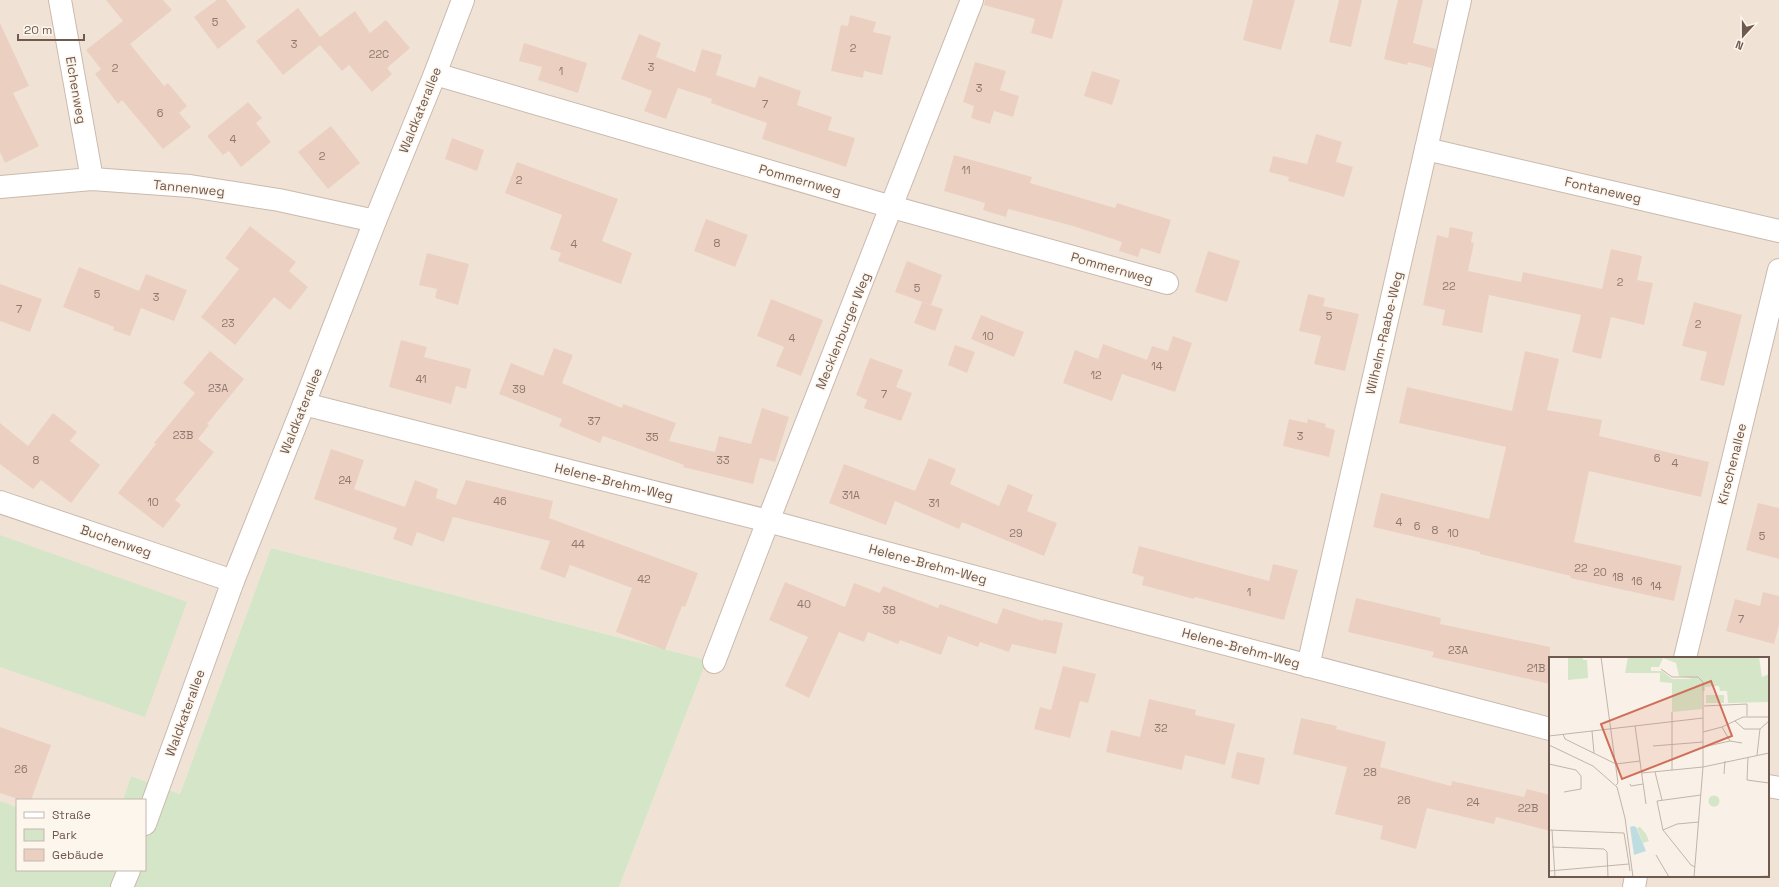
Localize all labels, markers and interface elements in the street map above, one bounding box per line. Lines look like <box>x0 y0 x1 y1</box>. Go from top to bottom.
house number: 5 <box>212 15 219 29</box>
scale bar <box>18 16 84 42</box>
north arrow <box>1723 16 1763 56</box>
text: 20 m <box>24 22 52 38</box>
house number: 3 <box>291 37 298 51</box>
text: N <box>1733 37 1745 53</box>
house number: 2 <box>850 41 857 55</box>
house number: 22C <box>369 47 389 61</box>
street label: Eichenweg <box>62 55 90 125</box>
house number: 3 <box>648 60 655 74</box>
house number: 2 <box>112 61 119 75</box>
street label: Waldkaterallee <box>395 64 445 156</box>
house number: 1 <box>559 64 563 78</box>
house number: 3 <box>976 81 983 95</box>
house number: 7 <box>762 97 768 111</box>
house number: 6 <box>157 106 164 120</box>
house number: 4 <box>230 132 237 146</box>
house number: 2 <box>319 149 326 163</box>
street label: Pommernweg <box>757 160 843 200</box>
house number: 11 <box>961 163 971 177</box>
house number: 2 <box>516 173 523 187</box>
street label: Fontaneweg <box>1563 173 1643 207</box>
street label: Tannenweg <box>152 176 226 200</box>
house number: 8 <box>714 236 721 250</box>
house number: 4 <box>571 237 578 251</box>
street label: Pommernweg <box>1069 248 1155 288</box>
street label: Mecklenburger Weg <box>812 270 874 392</box>
street label: Wilhelm-Raabe-Weg <box>1362 270 1406 396</box>
house number: 2 <box>1617 275 1624 289</box>
house number: 22 <box>1442 279 1456 293</box>
house number: 5 <box>914 281 921 295</box>
house number: 5 <box>94 287 101 301</box>
house number: 3 <box>153 290 160 304</box>
house number: 7 <box>16 302 22 316</box>
house number: 5 <box>1326 309 1333 323</box>
house number: 23 <box>221 316 235 330</box>
house number: 2 <box>1695 317 1702 331</box>
house number: 10 <box>982 329 994 343</box>
house number: 4 <box>789 331 796 345</box>
house number: 14 <box>1151 359 1163 373</box>
street label: Waldkaterallee <box>276 365 326 457</box>
house number: 12 <box>1090 368 1102 382</box>
house number: 41 <box>415 372 427 386</box>
house number: 23A <box>208 381 228 395</box>
house number: 39 <box>512 382 526 396</box>
house number: 7 <box>881 387 887 401</box>
house number: 37 <box>588 414 600 428</box>
street label: Kirschenallee <box>1714 421 1750 507</box>
house number: 23B <box>173 428 193 442</box>
house number: 3 <box>1297 429 1304 443</box>
house number: 35 <box>645 430 659 444</box>
house number: 6 <box>1654 451 1661 465</box>
house number: 8 <box>33 453 40 467</box>
house number: 33 <box>716 453 730 467</box>
house number: 4 <box>1672 456 1679 470</box>
street label: Helene-Brehm-Weg <box>553 459 675 505</box>
house number: 24 <box>338 473 352 487</box>
house number: 31A <box>842 488 860 502</box>
house number: 46 <box>493 494 507 508</box>
house number: 10 <box>147 495 159 509</box>
house number: 31 <box>928 496 940 510</box>
house number: 4 <box>1396 515 1403 529</box>
house number: 6 <box>1414 519 1421 533</box>
street label: Buchenweg <box>78 521 154 561</box>
house number: 8 <box>1432 523 1439 537</box>
house number: 29 <box>1009 526 1023 540</box>
house number: 10 <box>1447 526 1459 540</box>
house number: 5 <box>1759 529 1766 543</box>
house number: 44 <box>571 537 585 551</box>
street label: Helene-Brehm-Weg <box>867 540 989 588</box>
house number: 22 <box>1574 561 1588 575</box>
house number: 20 <box>1593 565 1607 579</box>
house number: 18 <box>1612 570 1624 584</box>
house number: 42 <box>637 572 651 586</box>
house number: 16 <box>1631 574 1643 588</box>
house number: 14 <box>1650 579 1662 593</box>
house number: 1 <box>1247 585 1251 599</box>
house number: 40 <box>797 597 811 611</box>
house number: 38 <box>882 603 896 617</box>
house number: 7 <box>1738 612 1744 626</box>
street label: Helene-Brehm-Weg <box>1180 624 1302 672</box>
house number: 23A <box>1448 643 1468 657</box>
inset map <box>1549 657 1769 877</box>
house number: 21B <box>1527 661 1545 675</box>
street label: Waldkaterallee <box>161 667 209 759</box>
house number: 32 <box>1154 721 1168 735</box>
house number: 26 <box>14 762 28 776</box>
house number: 28 <box>1363 765 1377 779</box>
house number: 26 <box>1397 793 1411 807</box>
house number: 24 <box>1466 795 1480 809</box>
legend <box>16 799 146 871</box>
house number: 22B <box>1518 801 1538 815</box>
text: Straße <box>52 807 91 823</box>
text: Park <box>52 827 77 843</box>
text: Gebäude <box>52 847 104 863</box>

